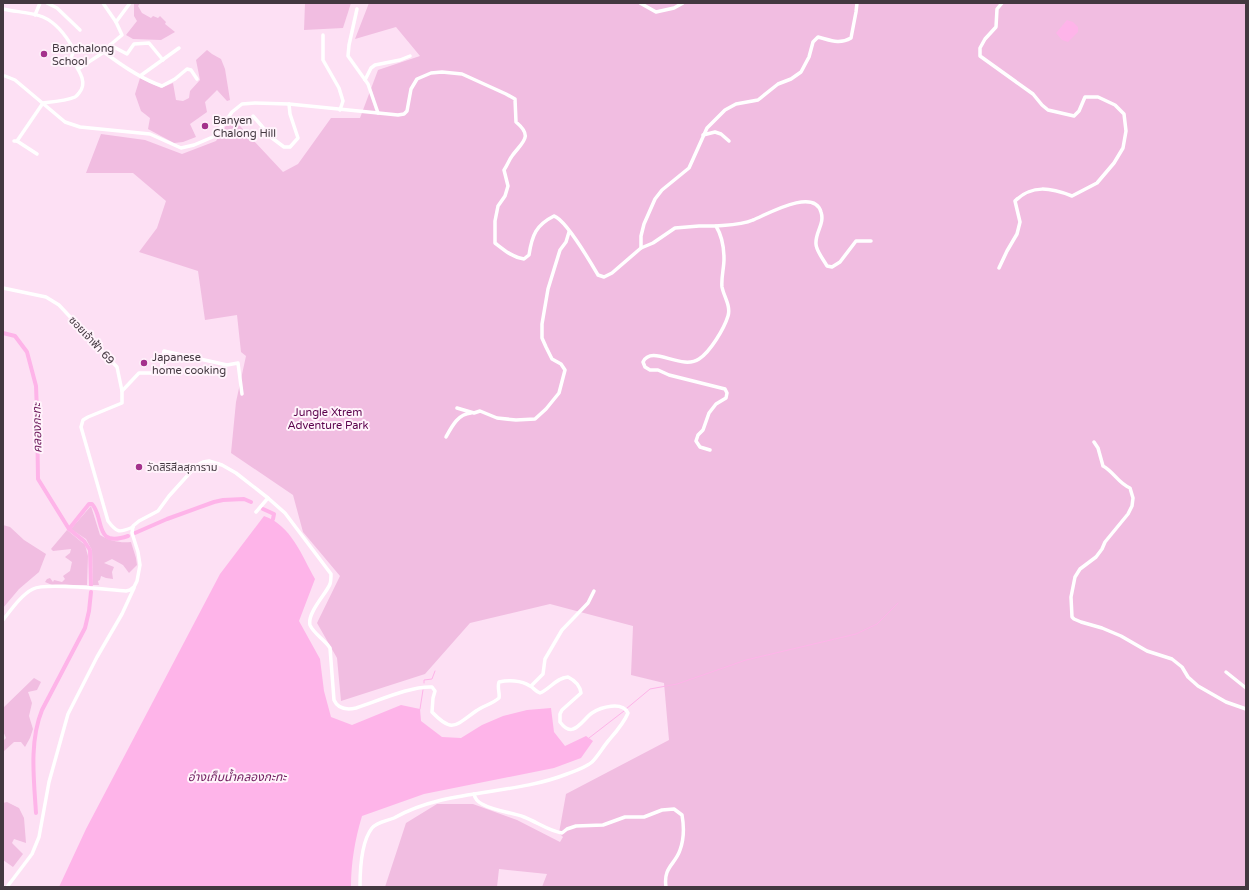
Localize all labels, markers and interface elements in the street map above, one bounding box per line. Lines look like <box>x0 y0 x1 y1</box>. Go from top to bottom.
place label: Banchalong School <box>52 42 114 68</box>
marker: Banchalong School <box>39 49 49 59</box>
place label: Banyen Chalong Hill <box>213 114 276 140</box>
marker: Banyen Chalong Hill <box>200 121 210 131</box>
street label: ซอยเจ้าฟ้า 69 <box>66 314 117 367</box>
place label: Japanese home cooking <box>152 351 226 377</box>
marker: Japanese home cooking <box>139 358 149 368</box>
water label: คลองกะทะ <box>30 402 44 453</box>
park label: Jungle Xtrem Adventure Park <box>287 406 369 432</box>
place label: วัดสิริสีลสุภาราม <box>147 461 217 474</box>
marker: วัดสิริสีลสุภาราม <box>134 462 144 472</box>
water label: อ่างเก็บน้ำคลองกะทะ <box>188 768 287 784</box>

